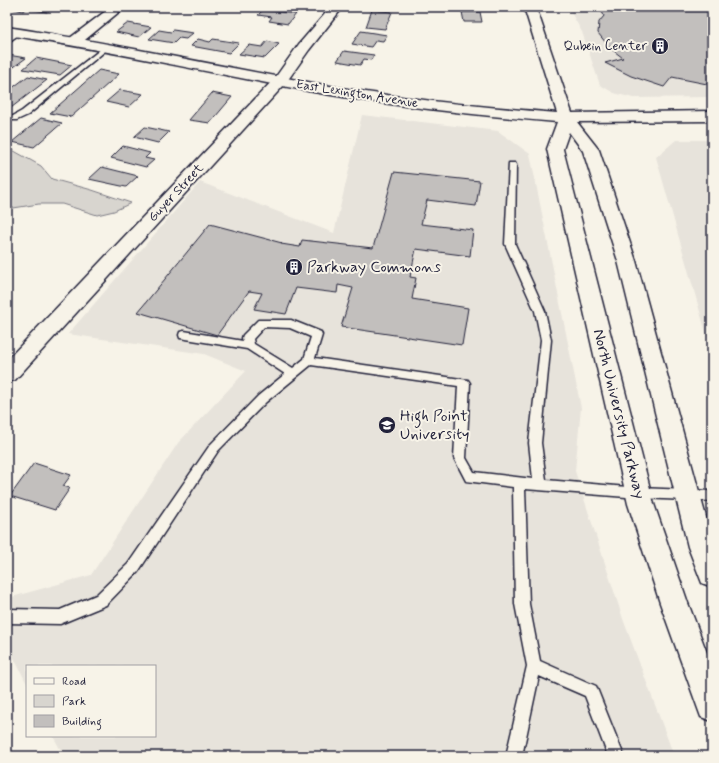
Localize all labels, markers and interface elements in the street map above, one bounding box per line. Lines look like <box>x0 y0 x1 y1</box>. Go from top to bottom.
building icon: Qubein Center <box>650 36 670 56</box>
place label: Qubein Center <box>564 38 648 55</box>
street label: East Lexington Avenue <box>294 76 419 114</box>
street label: Guyer Street <box>145 160 208 226</box>
building icon: Parkway Commons <box>284 257 304 277</box>
place label: Parkway Commons <box>307 257 441 278</box>
street label: North University Parkway <box>588 327 650 501</box>
place label: High Point University <box>400 406 470 445</box>
school or university icon: High Point University <box>377 415 397 435</box>
legend <box>26 665 156 737</box>
text: Road <box>62 674 86 690</box>
text: Park <box>62 694 86 710</box>
text: Building <box>62 714 102 731</box>

